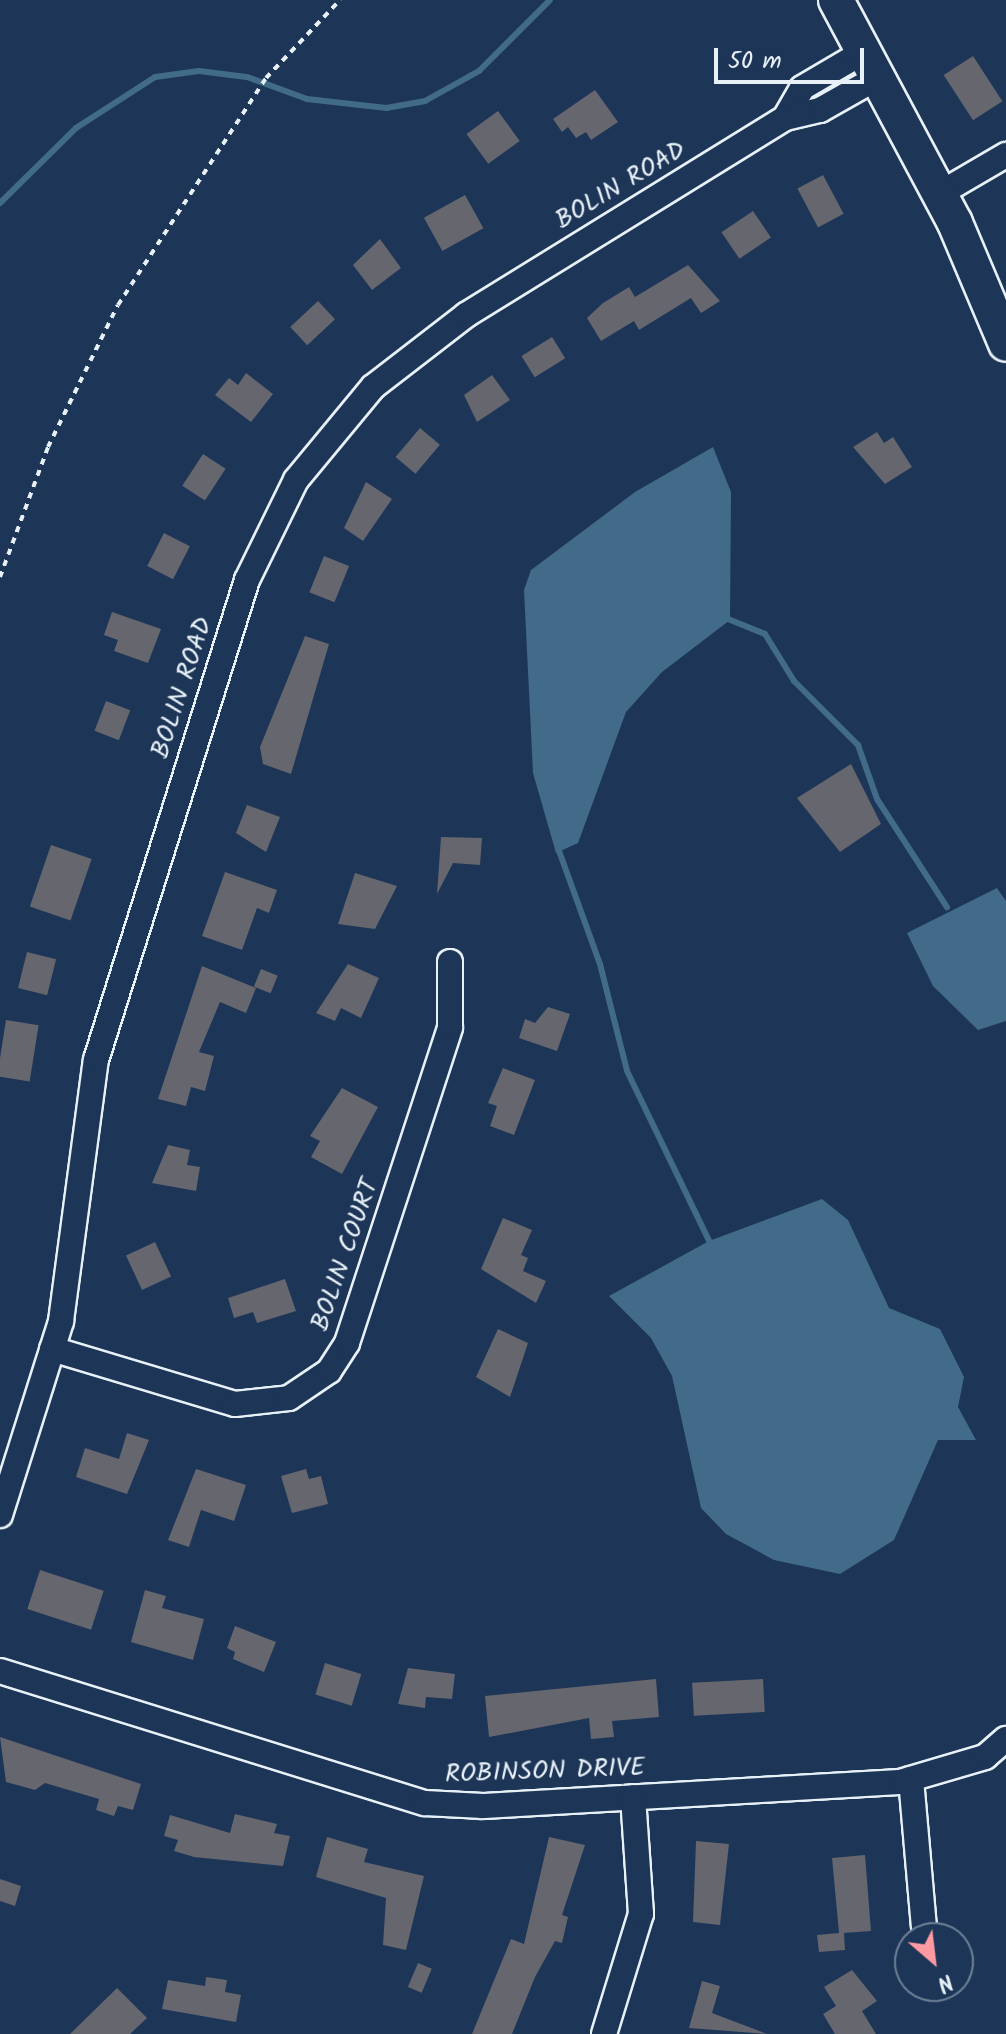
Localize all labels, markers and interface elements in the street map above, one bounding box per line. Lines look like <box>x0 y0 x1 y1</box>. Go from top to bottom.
scale bar <box>718 32 868 82</box>
text: 50 m <box>728 42 782 81</box>
street label: BOLIN ROAD <box>550 135 692 237</box>
street label: BOLIN ROAD <box>146 614 220 762</box>
street label: BOLIN COURT <box>305 1175 387 1335</box>
street label: ROBINSON DRIVE <box>444 1753 646 1791</box>
north arrow <box>894 1922 974 2002</box>
text: N <box>930 1963 959 2001</box>

